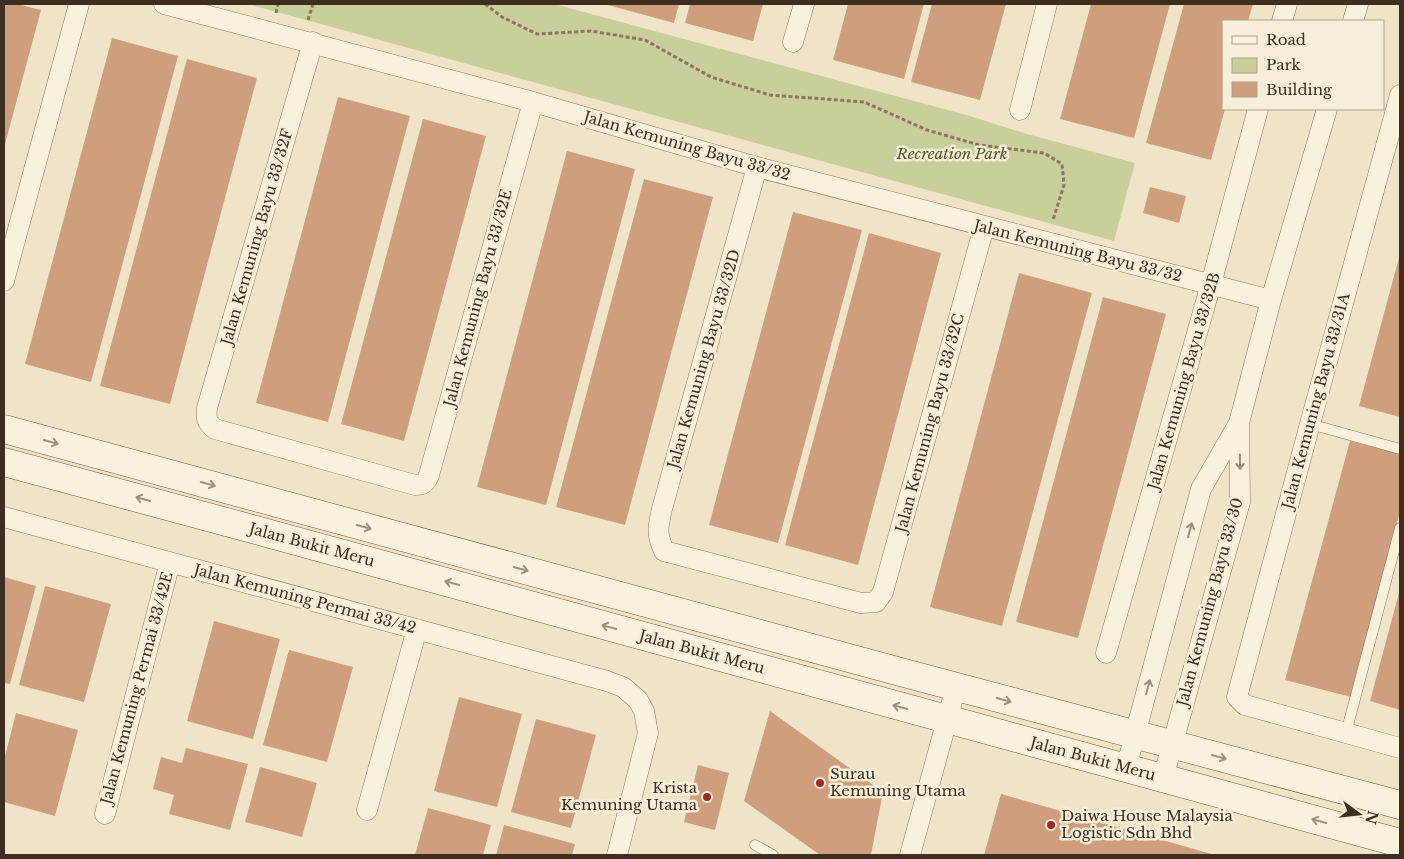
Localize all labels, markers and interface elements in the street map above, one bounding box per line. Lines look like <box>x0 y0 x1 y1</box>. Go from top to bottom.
legend <box>1222 20 1384 110</box>
text: Road <box>1266 30 1306 49</box>
text: Park <box>1266 55 1302 74</box>
text: Building <box>1266 80 1333 99</box>
street label: Jalan Kemuning Bayu 33/32 <box>580 106 793 184</box>
street label: Jalan Kemuning Bayu 33/32F <box>216 127 297 349</box>
park label: Recreation Park <box>895 144 1008 163</box>
street label: Jalan Kemuning Bayu 33/32E <box>439 187 516 411</box>
street label: Jalan Kemuning Bayu 33/32 <box>970 215 1184 286</box>
street label: Jalan Kemuning Bayu 33/32D <box>663 247 744 473</box>
street label: Jalan Kemuning Bayu 33/32B <box>1143 270 1224 494</box>
street label: Jalan Kemuning Bayu 33/31A <box>1277 290 1354 513</box>
street label: Jalan Kemuning Bayu 33/32C <box>891 311 968 536</box>
one-way arrow <box>42 437 58 447</box>
one-way arrow <box>1235 454 1245 470</box>
one-way arrow <box>199 480 215 489</box>
one-way arrow <box>136 494 152 504</box>
street label: Jalan Kemuning Bayu 33/30 <box>1172 495 1247 710</box>
street label: Jalan Bukit Meru <box>245 518 377 570</box>
one-way arrow <box>356 522 372 532</box>
one-way arrow <box>1186 523 1195 539</box>
street label: Jalan Kemuning Permai 33/42 <box>190 559 418 637</box>
one-way arrow <box>513 565 529 575</box>
street label: Jalan Kemuning Permai 33/42E <box>96 569 177 808</box>
one-way arrow <box>444 578 460 588</box>
one-way arrow <box>601 621 617 631</box>
street label: Jalan Bukit Meru <box>635 625 767 677</box>
one-way arrow <box>1144 680 1154 696</box>
one-way arrow <box>995 695 1011 705</box>
one-way arrow <box>893 702 909 711</box>
street label: Jalan Bukit Meru <box>1026 732 1158 784</box>
one-way arrow <box>1210 753 1226 762</box>
place label: Surau Kemuning Utama <box>830 764 967 800</box>
marker: Surau Kemuning Utama <box>814 777 826 789</box>
place label: Krista Kemuning Utama <box>561 778 698 814</box>
north arrow <box>1334 789 1384 839</box>
marker: Krista Kemuning Utama <box>701 791 713 803</box>
place label: Daiwa House Malaysia Logistic Sdn Bhd <box>1061 806 1233 842</box>
text: N <box>1361 809 1382 826</box>
one-way arrow <box>1312 816 1328 825</box>
marker: Daiwa House Malaysia Logistic Sdn Bhd <box>1045 819 1057 831</box>

